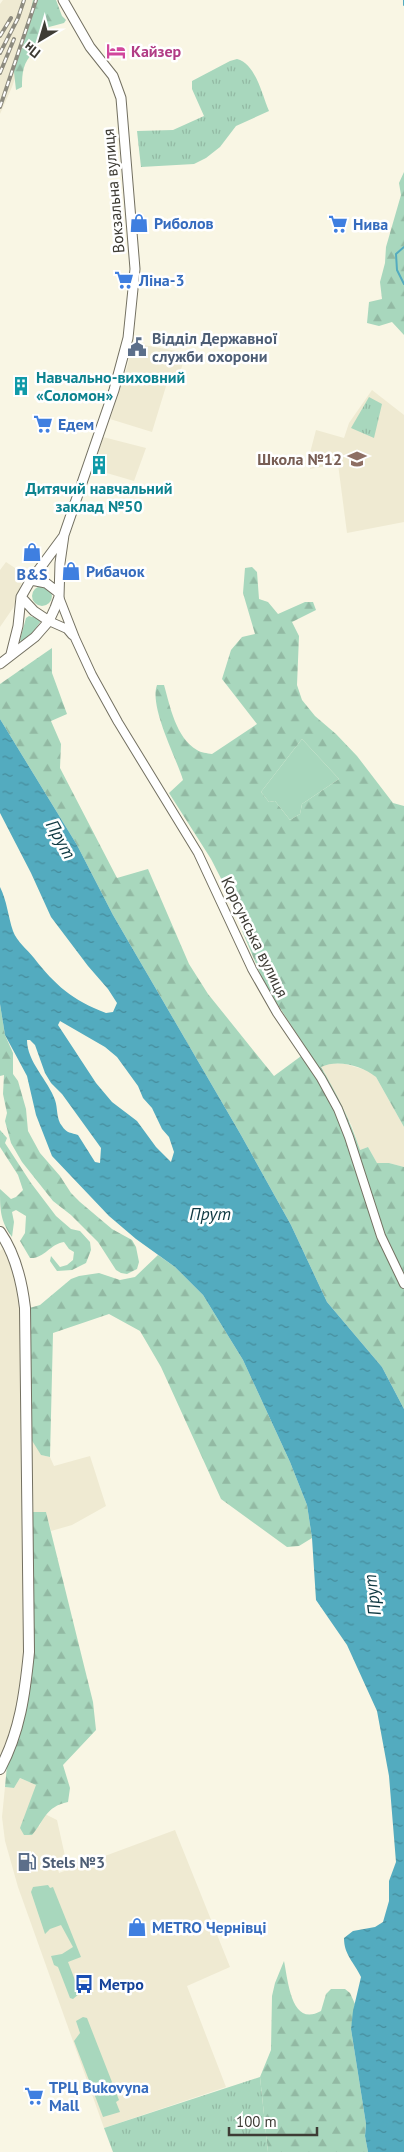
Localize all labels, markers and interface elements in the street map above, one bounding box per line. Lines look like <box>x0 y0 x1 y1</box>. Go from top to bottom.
north arrow <box>15 15 65 65</box>
text: Пн <box>20 38 44 62</box>
hotel icon: Кайзер <box>105 40 127 62</box>
place label: Кайзер <box>131 41 182 61</box>
street label: Вокзальна вулиця <box>98 128 128 254</box>
shop icon: Риболов <box>128 212 150 234</box>
place label: Риболов <box>154 213 214 233</box>
supermarket icon: Нива <box>327 213 349 235</box>
place label: Нива <box>353 214 388 234</box>
supermarket icon: Ліна-3 <box>113 269 135 291</box>
place label: Ліна-3 <box>138 270 185 290</box>
place label: Відділ Державної служби охорони <box>152 328 278 366</box>
public building icon: Відділ Державної служби охорони <box>126 336 148 358</box>
place label: Навчально-виховний «Соломон» <box>36 367 185 405</box>
building icon: Навчально-виховний «Соломон» <box>10 375 32 397</box>
supermarket icon: Едем <box>32 413 54 435</box>
place label: Едем <box>58 414 94 434</box>
school or university icon: Школа №12 <box>346 448 368 470</box>
place label: Школа №12 <box>257 449 342 469</box>
building icon: Дитячий навчальний заклад №50 <box>88 454 110 476</box>
place label: Дитячий навчальний заклад №50 <box>26 478 172 516</box>
shop icon: B&S <box>21 541 43 563</box>
shop icon: Рибачок <box>60 560 82 582</box>
place label: Рибачок <box>86 561 145 581</box>
place label: B&S <box>17 564 47 584</box>
water label: Прут <box>41 815 81 863</box>
street label: Корсунська вулиця <box>217 873 293 1001</box>
water label: Прут <box>189 1202 231 1225</box>
water label: Прут <box>358 1573 386 1617</box>
fuel station icon: Stels №3 <box>16 1851 38 1873</box>
place label: Stels №3 <box>42 1852 105 1872</box>
shop icon: METRO Чернівці <box>126 1916 148 1938</box>
place label: METRO Чернівці <box>152 1917 267 1937</box>
bus stop icon: Метро <box>73 1973 95 1995</box>
place label: Метро <box>99 1974 144 1994</box>
place label: ТРЦ Bukovyna Mall <box>49 2077 149 2115</box>
supermarket icon: ТРЦ Bukovyna Mall <box>23 2085 45 2107</box>
scale bar <box>229 2104 316 2136</box>
text: 100 m <box>236 2112 277 2131</box>

